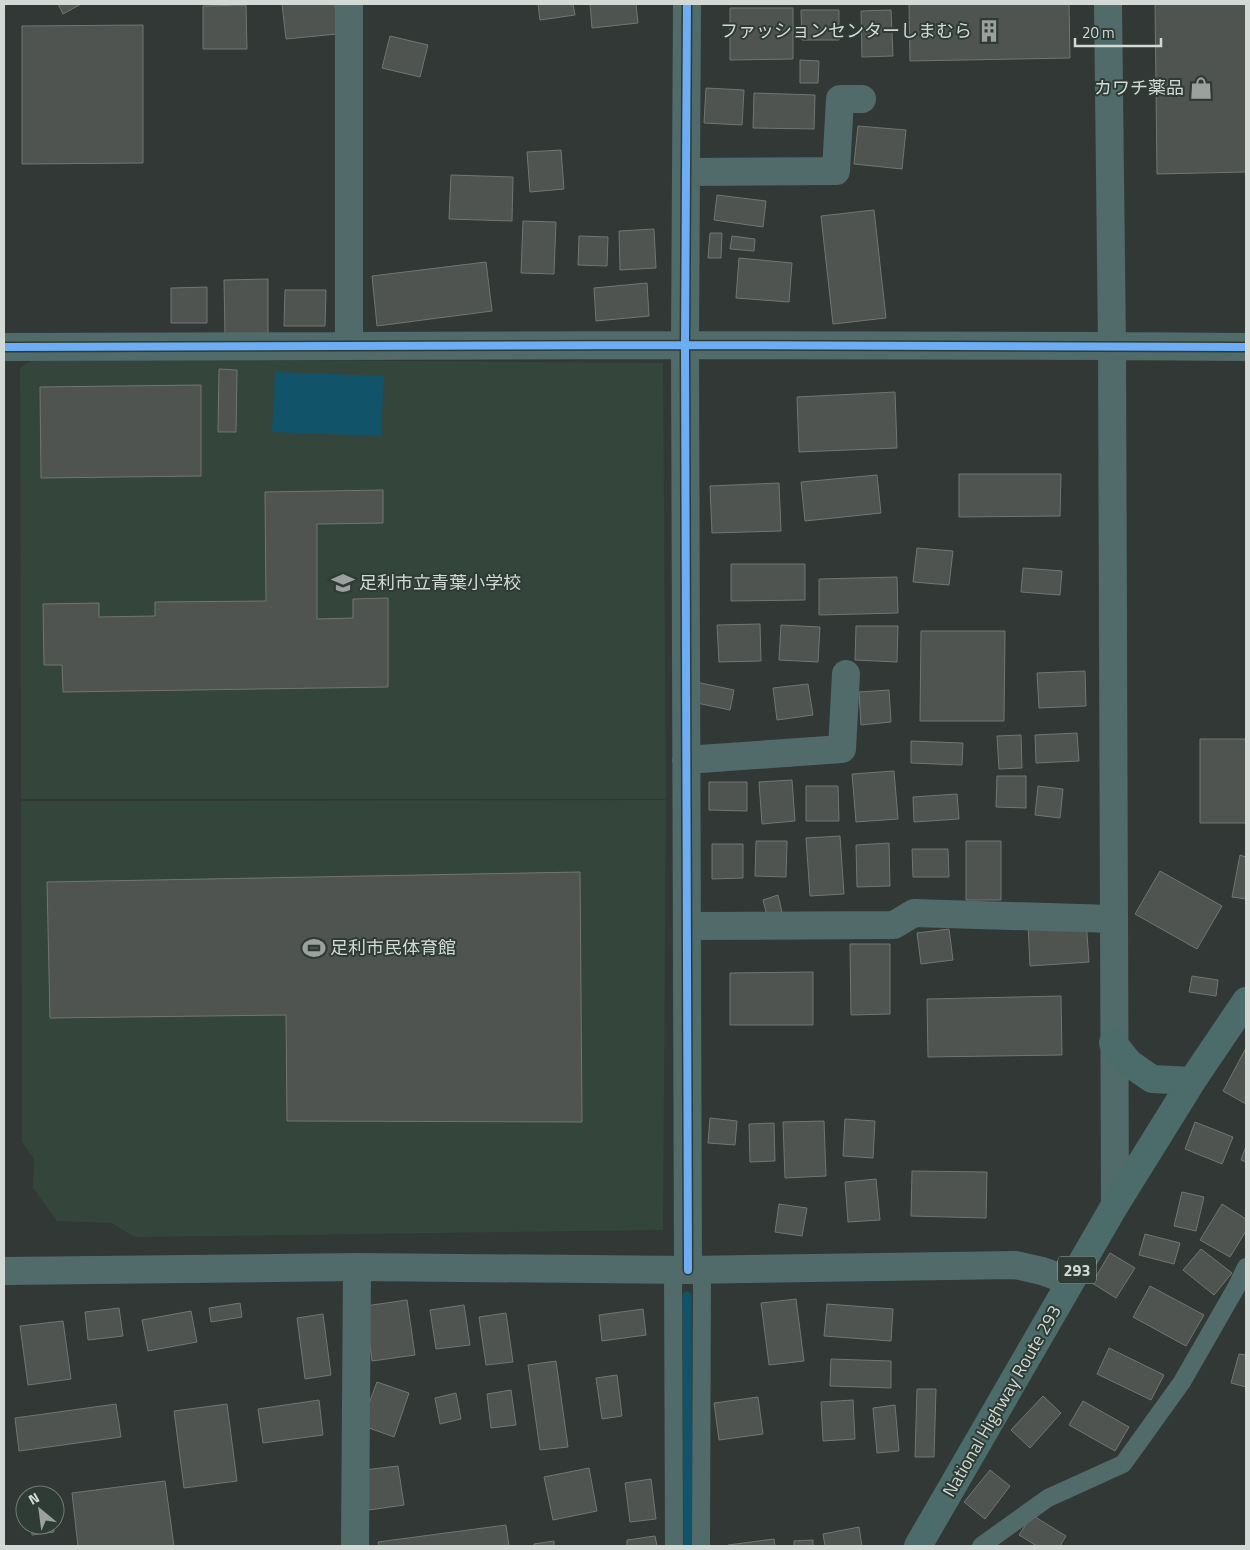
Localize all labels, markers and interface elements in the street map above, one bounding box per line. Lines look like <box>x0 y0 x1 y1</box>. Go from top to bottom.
scale bar <box>1075 15 1161 47</box>
place label: ファッションセンターしまむら <box>720 17 972 44</box>
building icon: ファッションセンターしまむら <box>976 18 1002 44</box>
text: 20 m <box>1082 21 1115 44</box>
place label: カワチ薬品 <box>1094 74 1184 101</box>
shop icon: カワチ薬品 <box>1188 75 1214 101</box>
place label: 足利市立青葉小学校 <box>359 569 521 596</box>
school or university icon: 足利市立青葉小学校 <box>330 570 356 596</box>
place label: 足利市民体育館 <box>330 934 456 961</box>
sports icon: 足利市民体育館 <box>301 935 327 961</box>
road number: 293 <box>1058 1256 1096 1284</box>
street label: National Highway Route 293 <box>936 1300 1068 1502</box>
north arrow <box>15 1485 65 1535</box>
text: N <box>24 1487 43 1510</box>

